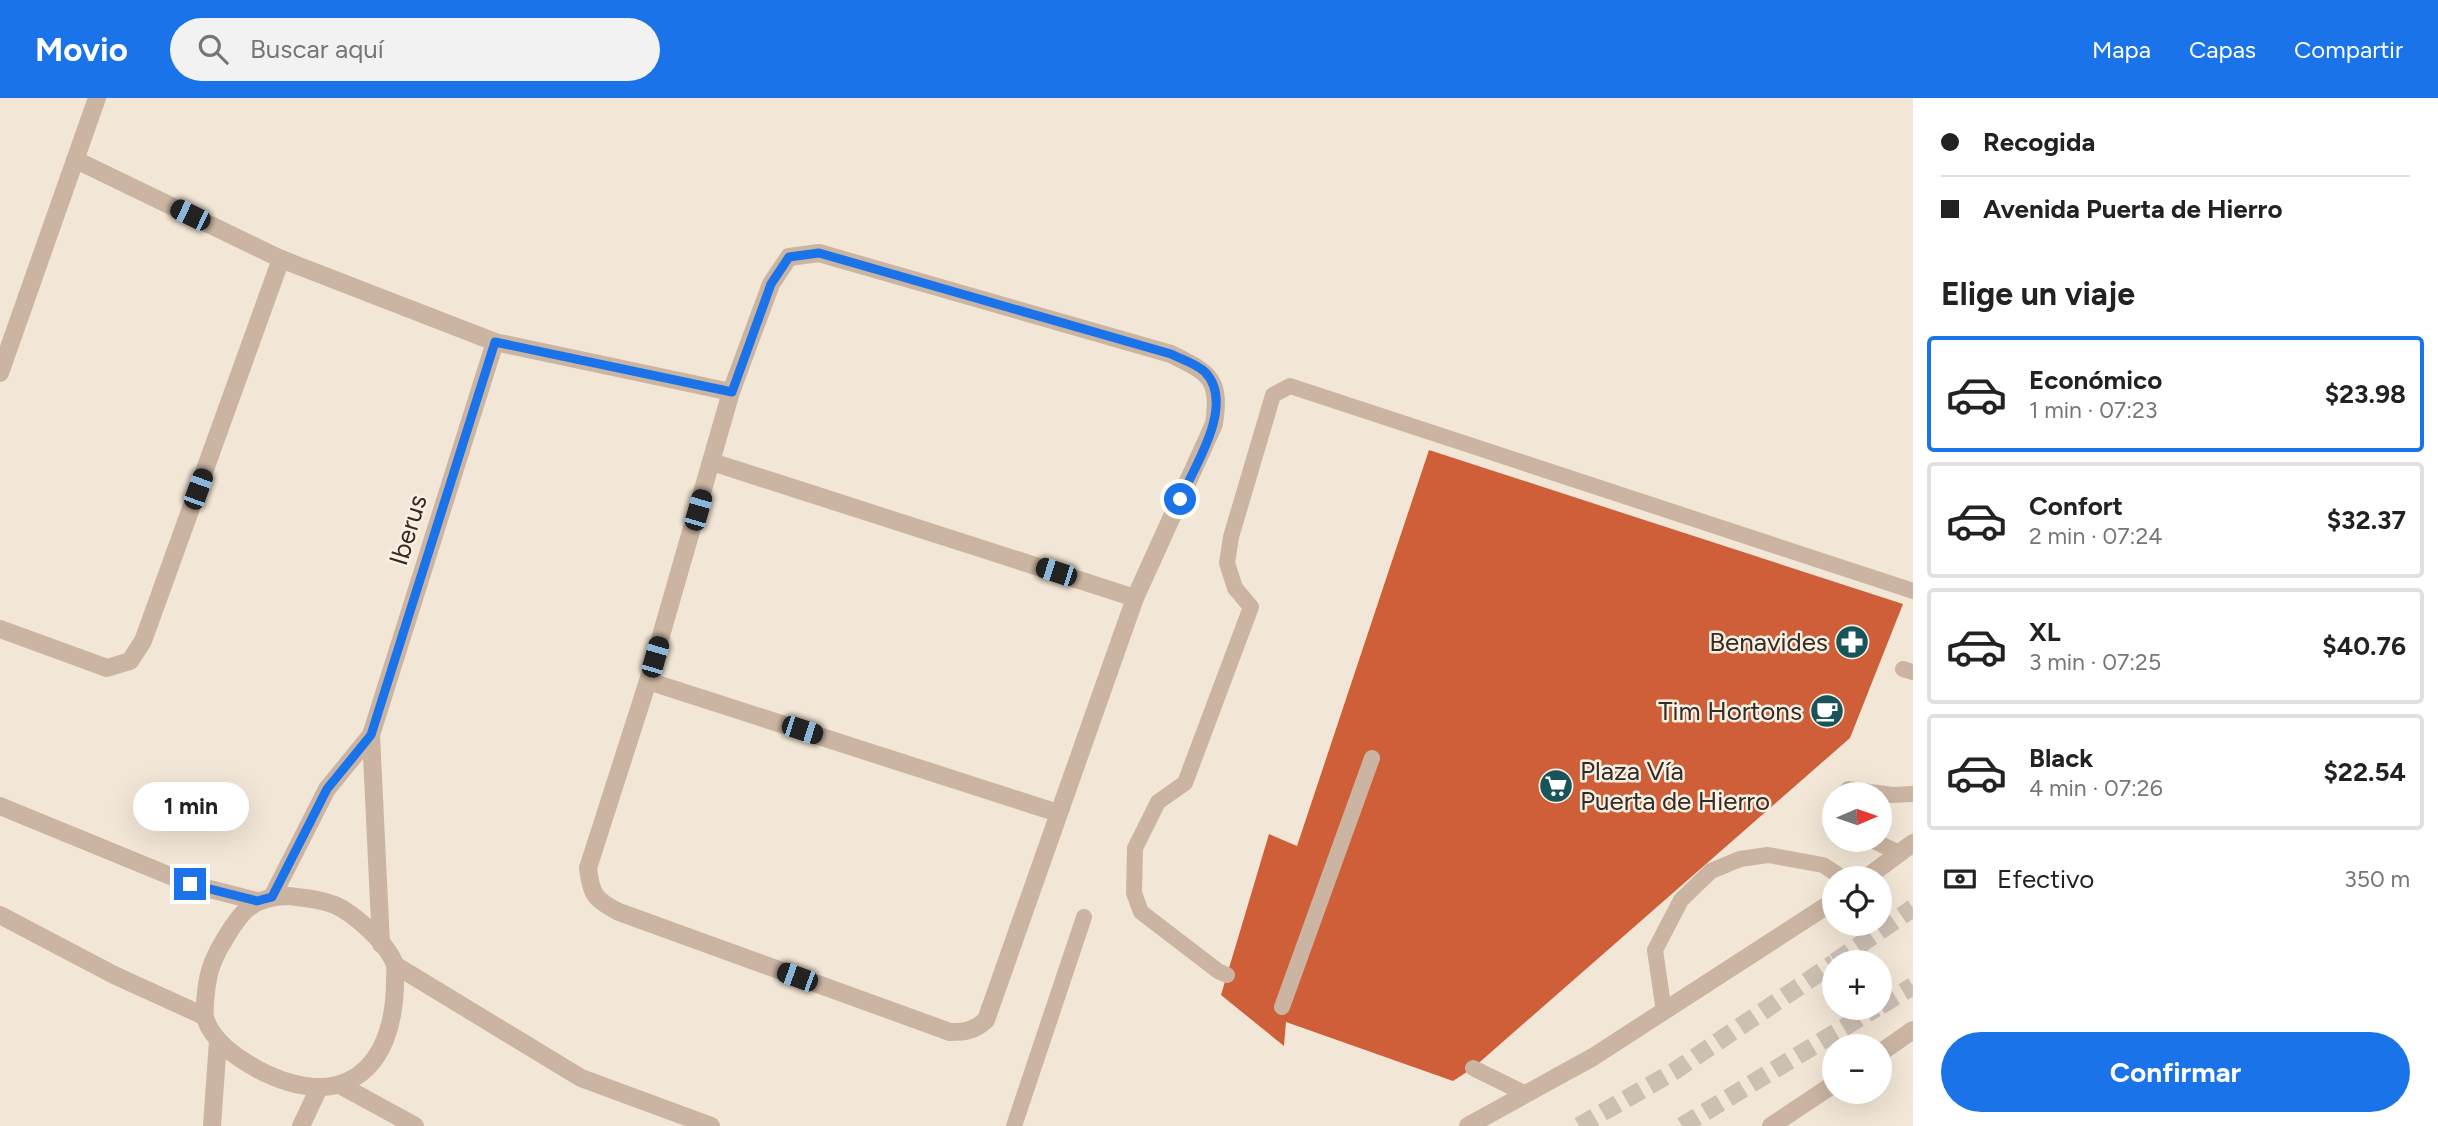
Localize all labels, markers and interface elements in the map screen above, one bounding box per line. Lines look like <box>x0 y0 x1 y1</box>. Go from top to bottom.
search box <box>170 18 660 81</box>
text: Movio <box>35 30 128 69</box>
icon: search <box>194 30 232 68</box>
text: Buscar aquí <box>250 33 384 65</box>
text: Mapa <box>2092 35 2151 64</box>
text: Capas <box>2189 35 2256 64</box>
text: Compartir <box>2294 35 2403 64</box>
text: Recogida <box>1983 126 2095 158</box>
text: Avenida Puerta de Hierro <box>1983 193 2283 225</box>
car <box>167 196 214 234</box>
text: Elige un viaje <box>1941 275 2135 313</box>
icon: car <box>1945 363 2008 426</box>
text: Económico <box>2029 364 2162 396</box>
text: $23.98 <box>2325 378 2406 410</box>
text: 1 min · 07:23 <box>2029 396 2157 424</box>
car <box>181 466 216 512</box>
route start <box>1164 483 1196 515</box>
car <box>683 487 714 533</box>
icon: car <box>1945 489 2008 552</box>
text: Confort <box>2029 490 2123 522</box>
street label: Iberus <box>382 491 434 569</box>
text: $32.37 <box>2327 504 2406 536</box>
text: 2 min · 07:24 <box>2029 522 2163 550</box>
car <box>1033 556 1080 588</box>
icon: car <box>1945 615 2008 678</box>
text: XL <box>2029 616 2061 648</box>
pharmacy icon: Benavides <box>1833 623 1871 661</box>
place label: Benavides <box>1709 626 1828 658</box>
text: $40.76 <box>2322 630 2406 662</box>
car <box>640 634 671 680</box>
text: 3 min · 07:25 <box>2029 648 2161 676</box>
cafe icon: Tim Hortons <box>1808 692 1846 730</box>
place label: Tim Hortons <box>1658 695 1802 727</box>
car <box>779 714 826 746</box>
icon: car <box>1945 741 2008 804</box>
text: Black <box>2029 742 2093 774</box>
place label: Plaza Vía Puerta de Hierro <box>1580 755 1770 817</box>
text: $22.54 <box>2323 756 2406 788</box>
supermarket icon: Plaza Vía Puerta de Hierro <box>1537 767 1575 805</box>
text: 4 min · 07:26 <box>2029 774 2163 802</box>
callout: 1 min <box>132 782 248 832</box>
north arrow <box>1822 782 1892 852</box>
map controls <box>1822 782 1892 1104</box>
text: 1 min <box>164 792 218 820</box>
icon: cash <box>1941 860 1979 898</box>
text: Efectivo <box>1997 863 2094 895</box>
text: 350 m <box>2344 865 2410 893</box>
button: locate <box>1822 866 1892 936</box>
route end <box>174 868 206 900</box>
button: + <box>1822 950 1892 1020</box>
car <box>774 960 821 994</box>
button: Confirmar <box>1941 1032 2410 1112</box>
button: − <box>1822 1034 1892 1104</box>

